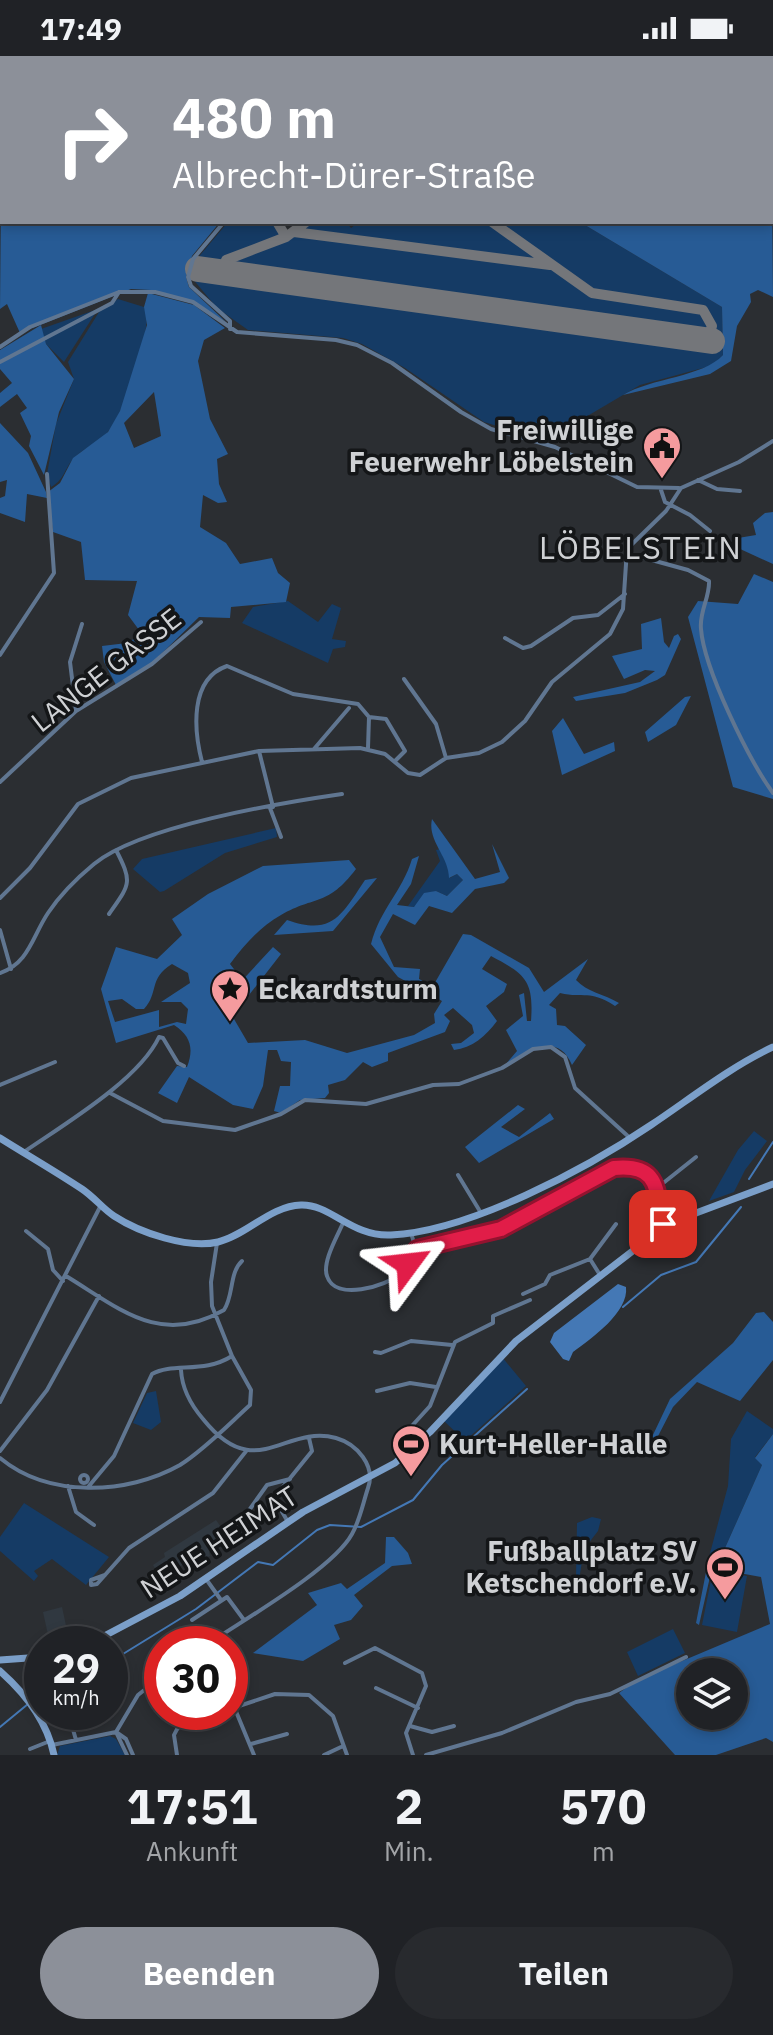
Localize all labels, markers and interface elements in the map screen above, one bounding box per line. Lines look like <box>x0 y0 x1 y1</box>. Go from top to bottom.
text: 17:49 <box>40 9 122 48</box>
text: 480 m <box>172 81 336 153</box>
icon: right <box>40 88 144 192</box>
text: Albrecht-Dürer-Straße <box>172 151 536 198</box>
place label: Freiwillige Feuerwehr Löbelstein <box>349 411 634 480</box>
public building icon: Freiwillige Feuerwehr Löbelstein <box>641 425 683 480</box>
district label: LÖBELSTEIN <box>539 526 743 568</box>
street label: LANGE GASSE <box>23 599 188 740</box>
place icon: Eckardtsturm <box>209 968 251 1023</box>
place label: Eckardtsturm <box>258 970 438 1007</box>
pin <box>629 1190 697 1258</box>
icon: arrive <box>641 1202 685 1246</box>
position arrow <box>366 1222 450 1306</box>
sports icon: Kurt-Heller-Halle <box>390 1423 432 1478</box>
place label: Kurt-Heller-Halle <box>439 1425 668 1462</box>
street label: NEUE HEIMAT <box>133 1477 304 1606</box>
place label: Fußballplatz SV Ketschendorf e.V. <box>465 1532 697 1601</box>
sports icon: Fußballplatz SV Ketschendorf e.V. <box>704 1546 746 1601</box>
speed limit sign: 30 <box>144 1626 248 1730</box>
text: 29 <box>52 1642 100 1694</box>
map controls <box>676 1658 748 1730</box>
button: layers <box>676 1658 748 1730</box>
text: km/h <box>52 1684 100 1711</box>
text: 17:51 <box>127 1775 258 1837</box>
text: 2 <box>394 1775 423 1837</box>
text: 570 <box>560 1775 646 1837</box>
text: Ankunft <box>146 1834 238 1868</box>
text: Min. <box>384 1834 434 1868</box>
text: m <box>592 1834 615 1868</box>
button: Beenden <box>40 1927 379 2019</box>
button: Teilen <box>395 1927 733 2019</box>

